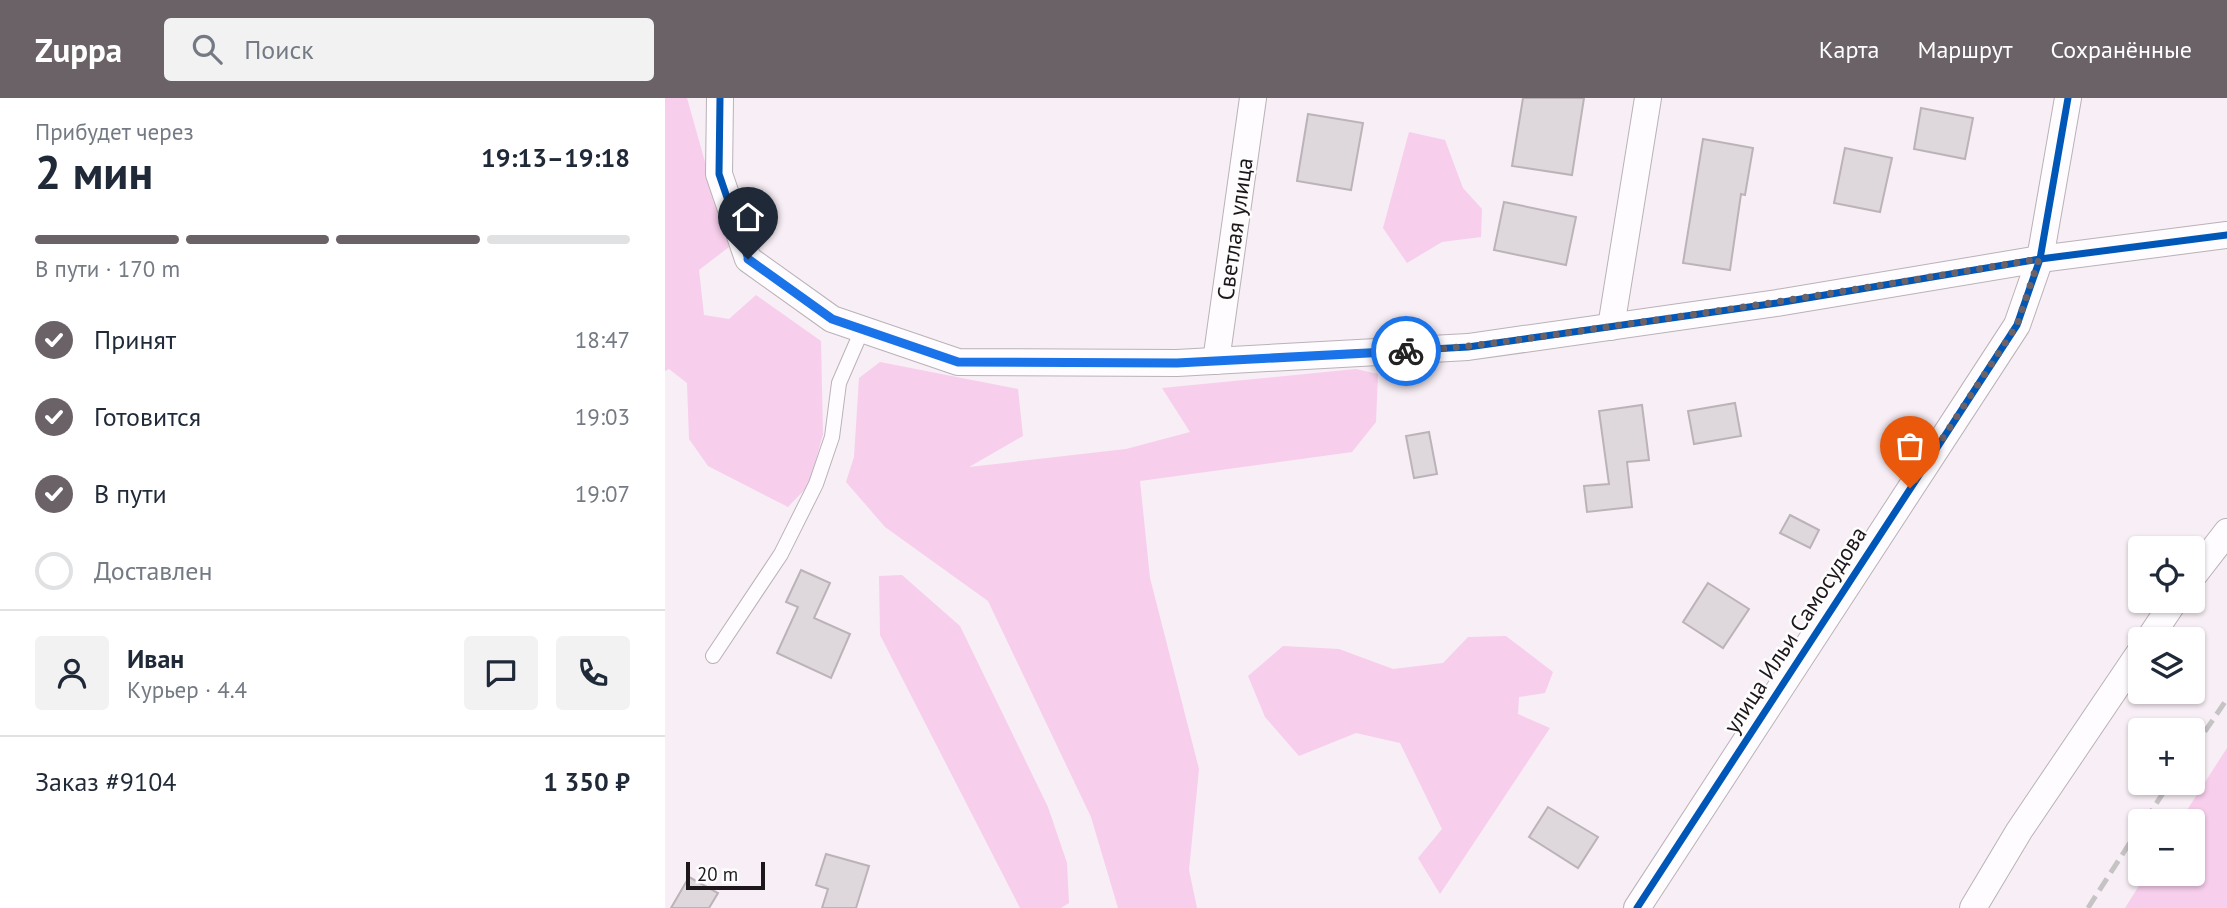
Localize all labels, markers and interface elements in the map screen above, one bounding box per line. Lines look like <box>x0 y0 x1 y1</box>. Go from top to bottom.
search box <box>164 18 654 81</box>
text: Zuppa <box>35 28 122 71</box>
icon: search <box>188 30 226 68</box>
text: Поиск <box>244 33 314 66</box>
text: Карта <box>1819 34 1879 65</box>
text: Маршрут <box>1917 34 2012 65</box>
text: Сохранённые <box>2050 34 2192 65</box>
text: Прибудет через <box>35 117 194 146</box>
text: 19:13–19:18 <box>481 141 630 174</box>
text: 2 мин <box>35 142 153 202</box>
street label: Светлая улица <box>1210 156 1259 302</box>
pin <box>718 187 778 259</box>
icon: home <box>729 198 767 236</box>
text: В пути · 170 m <box>35 254 180 283</box>
courier <box>1371 316 1441 386</box>
icon: check <box>35 321 73 359</box>
text: Принят <box>94 323 176 356</box>
text: 18:47 <box>575 325 630 354</box>
icon: bike <box>1387 332 1425 370</box>
icon: check <box>35 398 73 436</box>
text: Готовится <box>94 400 201 433</box>
text: 19:03 <box>575 402 630 431</box>
pin <box>1880 416 1940 488</box>
icon: bag <box>1891 427 1929 465</box>
icon: check <box>35 475 73 513</box>
text: В пути <box>94 477 167 510</box>
text: 19:07 <box>575 479 630 508</box>
street label: улица Ильи Самосудова <box>1717 521 1872 739</box>
map controls <box>2128 536 2205 886</box>
button: locate <box>2128 536 2205 613</box>
text: Доставлен <box>94 554 213 587</box>
button: layers <box>2128 627 2205 704</box>
button: person <box>35 636 109 710</box>
button: chat <box>464 636 538 710</box>
button: phone <box>556 636 630 710</box>
text: Иван <box>127 642 184 675</box>
text: Курьер · 4.4 <box>127 675 247 704</box>
button: + <box>2128 718 2205 795</box>
text: Заказ #9104 <box>35 765 177 798</box>
text: 1 350 ₽ <box>543 765 630 798</box>
button: − <box>2128 809 2205 886</box>
scale bar <box>686 859 765 891</box>
text: 20 m <box>697 862 738 886</box>

